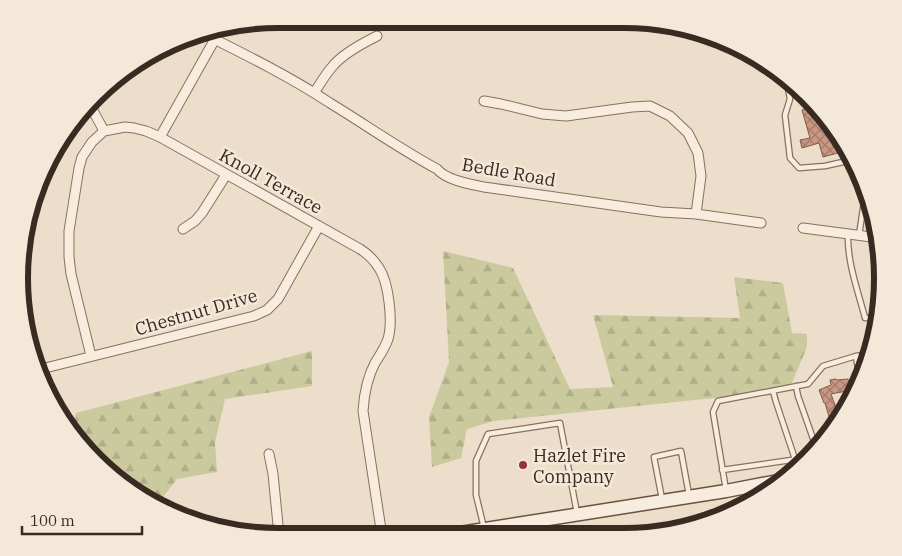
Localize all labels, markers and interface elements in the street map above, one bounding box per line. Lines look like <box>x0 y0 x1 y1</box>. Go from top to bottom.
street label: Knoll Terrace <box>215 143 327 219</box>
street label: Bedle Road <box>460 152 558 192</box>
street label: Chestnut Drive <box>132 284 260 340</box>
place label: Hazlet Fire Company <box>533 444 626 488</box>
marker: Hazlet Fire Company <box>517 459 529 471</box>
scale bar <box>22 504 142 536</box>
text: 100 m <box>30 511 75 530</box>

